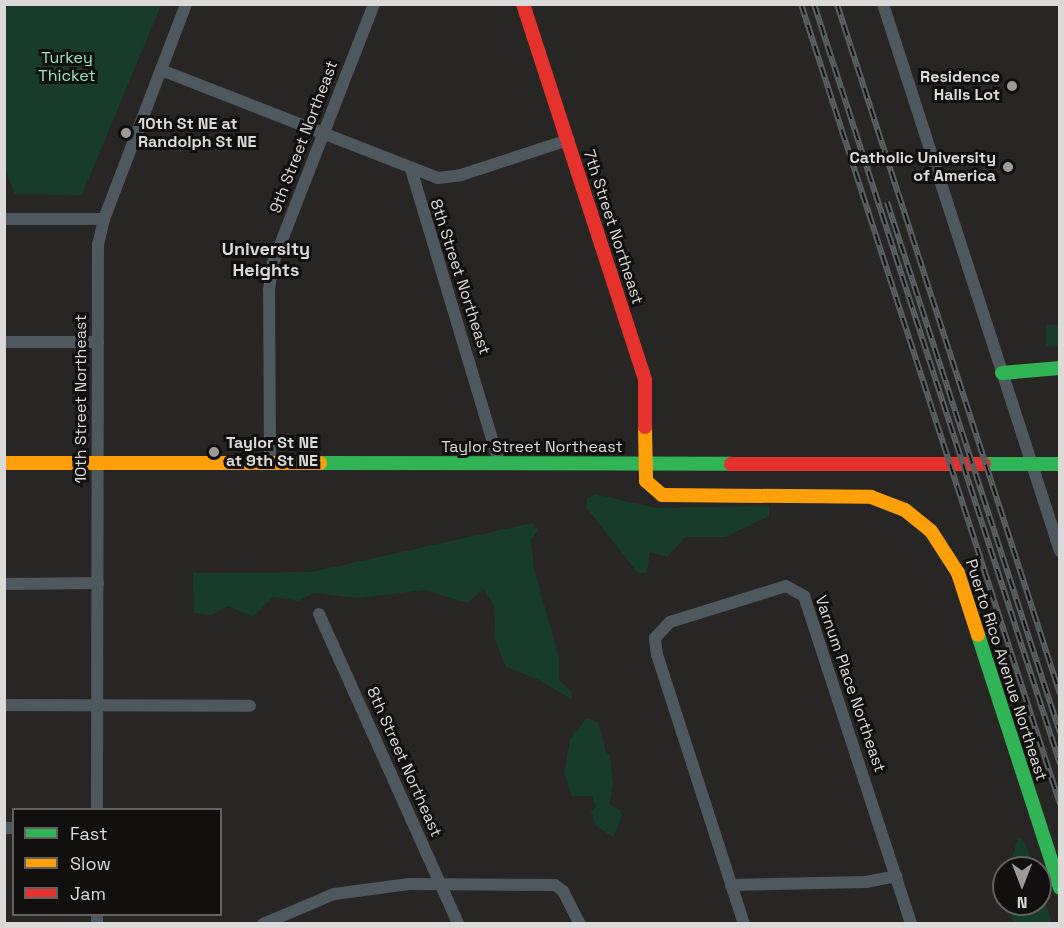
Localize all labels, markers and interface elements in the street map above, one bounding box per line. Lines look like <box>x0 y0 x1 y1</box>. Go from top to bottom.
park label: Turkey Thicket <box>38 48 96 86</box>
street label: 9th Street Northeast <box>266 58 342 216</box>
place label: Residence Halls Lot <box>920 67 1000 105</box>
marker: Residence Halls Lot <box>1005 79 1019 93</box>
place label: 10th St NE at Randolph St NE <box>138 114 256 152</box>
marker: 10th St NE at Randolph St NE <box>119 126 133 140</box>
street label: 7th Street Northeast <box>579 147 647 307</box>
place label: Catholic University of America <box>850 148 996 186</box>
marker: Catholic University of America <box>1001 160 1015 174</box>
street label: 8th Street Northeast <box>426 197 494 357</box>
district label: University Heights <box>222 239 310 282</box>
street label: 10th Street Northeast <box>71 314 91 484</box>
place label: Taylor St NE at 9th St NE <box>226 433 318 471</box>
street label: Taylor Street Northeast <box>441 437 623 457</box>
marker: Taylor St NE at 9th St NE <box>207 445 221 459</box>
street label: Puerto Rico Avenue Northeast <box>961 557 1051 783</box>
street label: Varnum Place Northeast <box>811 593 889 775</box>
street label: 8th Street Northeast <box>362 684 446 840</box>
legend <box>12 808 222 916</box>
text: Fast <box>70 822 107 845</box>
text: Slow <box>70 852 111 875</box>
north arrow <box>992 856 1052 916</box>
text: Jam <box>70 882 106 905</box>
text: N <box>1017 892 1027 913</box>

